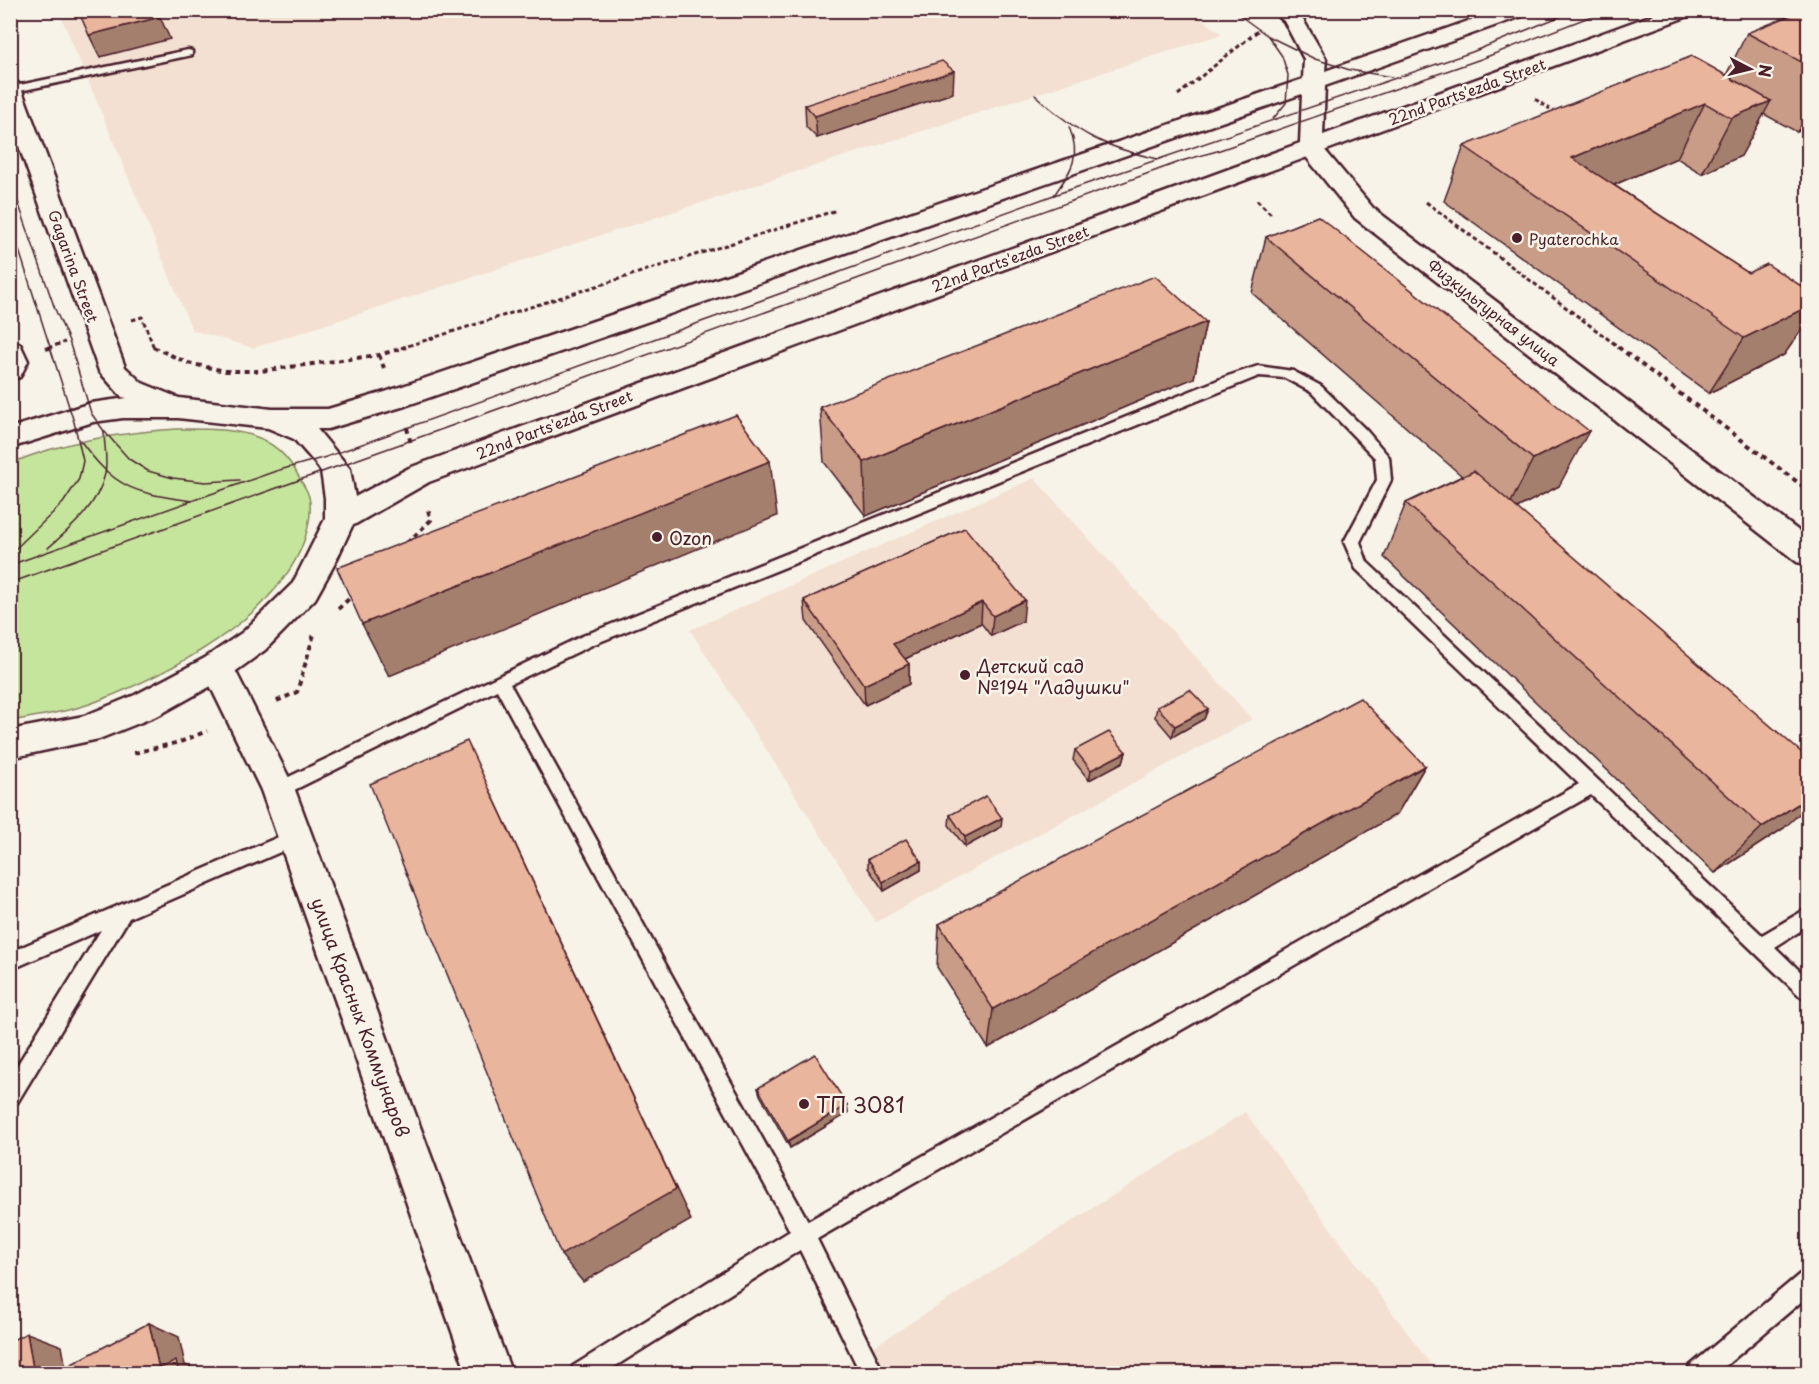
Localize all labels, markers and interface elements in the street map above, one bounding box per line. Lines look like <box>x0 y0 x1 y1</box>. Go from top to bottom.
north arrow <box>1720 39 1780 99</box>
street label: 22nd Parts'ezda Street <box>1385 52 1549 130</box>
text: N <box>1753 63 1779 79</box>
street label: Gagarina Street <box>43 206 105 326</box>
street label: 22nd Parts'ezda Street <box>928 219 1092 297</box>
place label: Pyaterochka <box>1529 227 1619 250</box>
marker: Pyaterochka <box>1510 231 1524 245</box>
street label: Физкультурная улица <box>1423 253 1565 371</box>
street label: 22nd Parts'ezda Street <box>472 384 636 464</box>
place label: Ozon <box>669 524 712 551</box>
marker: Ozon <box>650 530 664 544</box>
place label: Детский сад №194 "Ладушки" <box>976 652 1130 700</box>
marker: Детский сад №194 "Ладушки" <box>958 668 972 682</box>
street label: улица Красных Коммунаров <box>305 894 417 1140</box>
place label: ТП 3081 <box>816 1088 905 1120</box>
marker: ТП 3081 <box>797 1097 811 1111</box>

